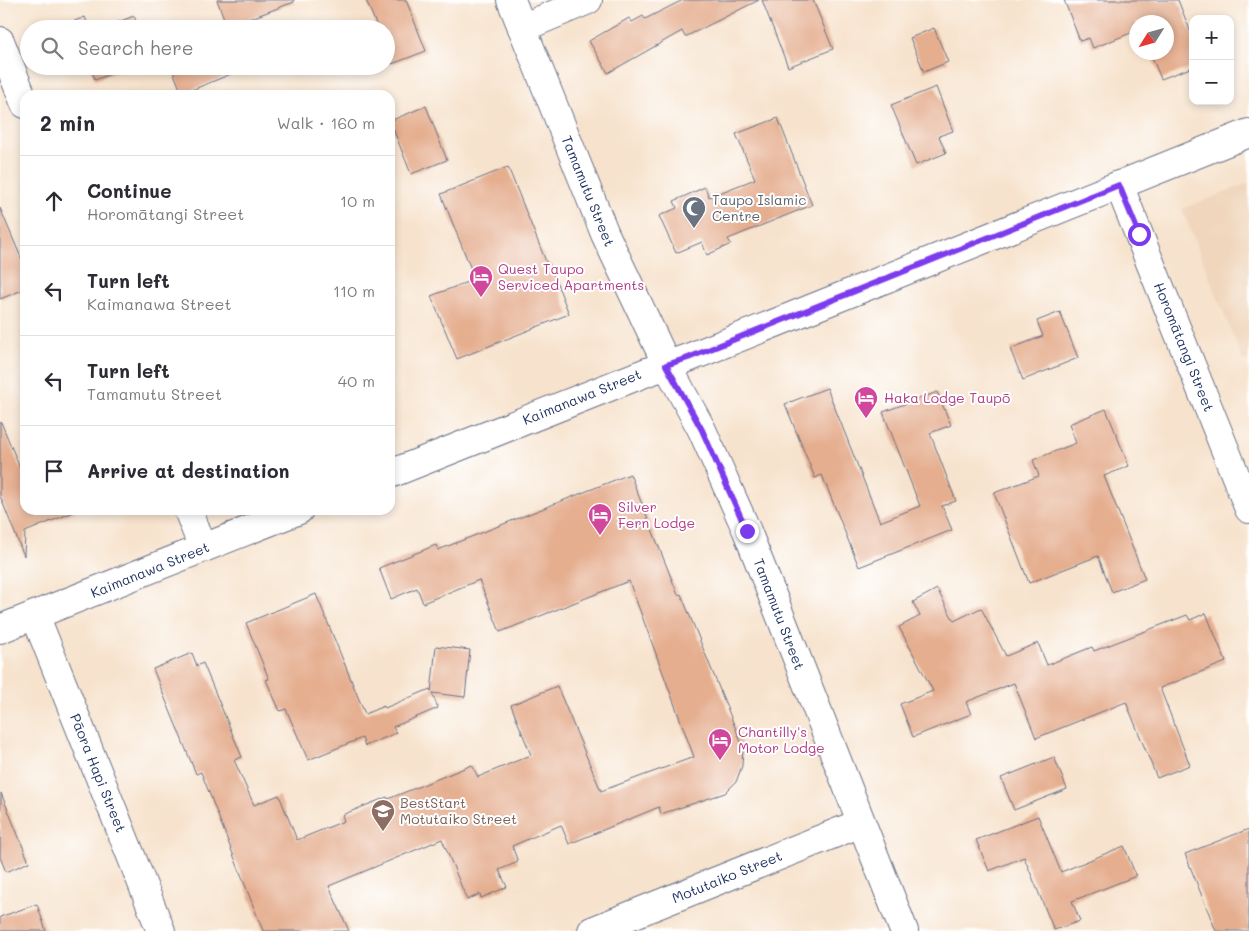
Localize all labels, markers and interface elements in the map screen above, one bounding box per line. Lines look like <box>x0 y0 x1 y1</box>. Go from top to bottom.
north arrow <box>1129 15 1174 60</box>
map controls <box>1189 15 1234 105</box>
button: + <box>1189 15 1234 60</box>
search box <box>20 20 395 75</box>
icon: search <box>38 34 66 62</box>
text: Search here <box>78 35 194 60</box>
button: − <box>1189 60 1234 105</box>
text: 2 min <box>40 109 95 136</box>
text: Walk · 160 m <box>277 112 375 133</box>
street label: Tamamutu Street <box>558 133 619 249</box>
text: Continue <box>87 178 172 203</box>
icon: ahead <box>40 187 68 215</box>
text: 10 m <box>340 190 375 211</box>
place label: Taupo Islamic Centre <box>712 190 806 225</box>
mosque icon: Taupo Islamic Centre <box>681 195 707 229</box>
text: Horomātangi Street <box>87 203 244 224</box>
route start <box>1128 223 1151 246</box>
place label: Quest Taupo Serviced Apartments <box>498 259 644 294</box>
hotel icon: Quest Taupo Serviced Apartments <box>468 264 494 298</box>
text: Turn left <box>87 268 170 293</box>
icon: left <box>40 277 68 305</box>
street label: Horomātangi Street <box>1150 279 1219 414</box>
text: 110 m <box>333 280 375 301</box>
text: Kaimanawa Street <box>87 293 232 314</box>
text: Turn left <box>87 358 170 383</box>
street label: Kaimanawa Street <box>520 364 644 429</box>
icon: left <box>40 367 68 395</box>
text: 40 m <box>338 370 375 391</box>
text: Tamamutu Street <box>87 383 222 404</box>
hotel icon: Haka Lodge Taupō <box>853 385 879 419</box>
place label: Haka Lodge Taupō <box>884 388 1010 407</box>
icon: arrive <box>40 457 68 485</box>
text: Arrive at destination <box>87 458 290 483</box>
place label: Silver Fern Lodge <box>618 497 695 532</box>
hotel icon: Silver Fern Lodge <box>587 502 613 536</box>
route end <box>736 520 759 543</box>
street label: Kaimanawa Street <box>88 537 212 602</box>
street label: Tamamutu Street <box>749 555 809 672</box>
street label: Pāora Hapi Street <box>66 711 131 835</box>
place label: Chantilly's Motor Lodge <box>738 722 825 757</box>
hotel icon: Chantilly's Motor Lodge <box>707 727 733 761</box>
place label: BestStart Motutaiko Street <box>400 793 517 828</box>
school or university icon: BestStart Motutaiko Street <box>370 798 396 832</box>
street label: Motutaiko Street <box>669 846 785 907</box>

